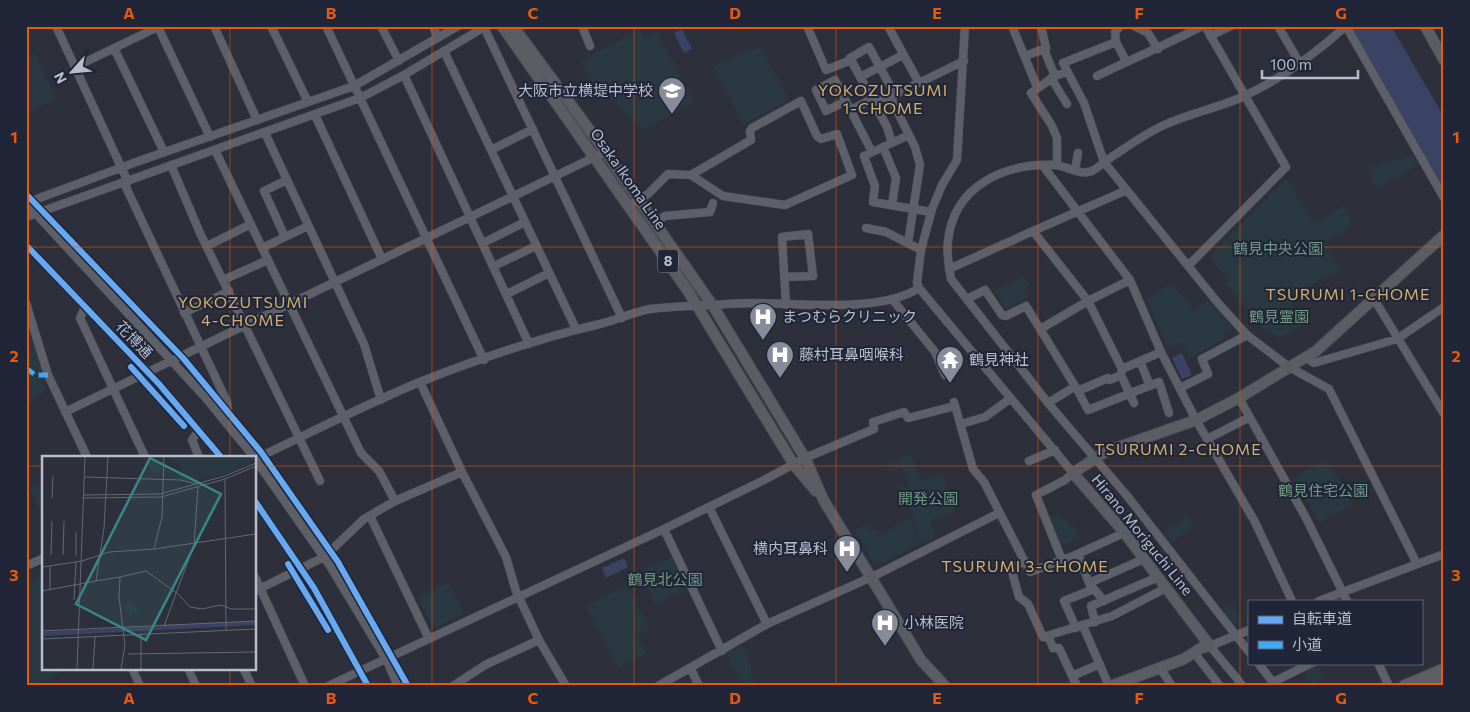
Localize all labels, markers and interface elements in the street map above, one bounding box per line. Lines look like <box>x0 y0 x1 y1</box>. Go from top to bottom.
text: A <box>123 3 135 22</box>
text: B <box>326 3 337 22</box>
text: C <box>528 3 539 22</box>
text: D <box>729 3 741 22</box>
text: E <box>932 3 942 22</box>
text: F <box>1134 3 1144 22</box>
text: G <box>1335 3 1347 22</box>
north arrow <box>48 48 98 98</box>
scale bar <box>1262 48 1359 80</box>
text: 100 m <box>1270 55 1312 73</box>
text: N <box>50 70 70 87</box>
school or university icon: 大阪市立横堤中学校 <box>657 76 687 115</box>
district label: YOKOZUTSUMI 1-CHOME <box>818 80 948 117</box>
place label: 大阪市立横堤中学校 <box>518 81 653 99</box>
street label: Osaka Ikoma Line <box>587 124 671 233</box>
text: 1 <box>10 127 18 146</box>
text: 1 <box>1452 127 1460 146</box>
park label: 鶴見中央公園 <box>1233 239 1323 257</box>
road number: 8 <box>658 250 678 272</box>
district label: TSURUMI 1-CHOME <box>1265 284 1431 303</box>
district label: YOKOZUTSUMI 4-CHOME <box>178 292 308 329</box>
hospital icon: まつむらクリニック <box>748 302 778 341</box>
place label: まつむらクリニック <box>782 307 917 325</box>
park label: 鶴見霊園 <box>1249 307 1309 325</box>
street label: 花博通 <box>113 317 157 362</box>
hospital icon: 藤村耳鼻咽喉科 <box>765 340 795 379</box>
place label: 藤村耳鼻咽喉科 <box>799 345 904 363</box>
temple icon: 鶴見神社 <box>935 345 965 384</box>
text: 2 <box>9 346 19 365</box>
text: 2 <box>1451 346 1461 365</box>
place label: 鶴見神社 <box>969 350 1029 368</box>
district label: TSURUMI 2-CHOME <box>1094 439 1262 458</box>
inset map <box>42 456 256 670</box>
street label: Hirano Moriguchi Line <box>1088 470 1197 599</box>
park label: 鶴見住宅公園 <box>1278 481 1368 499</box>
park label: 開発公園 <box>898 489 958 507</box>
hospital icon: 横内耳鼻科 <box>832 534 862 573</box>
place label: 横内耳鼻科 <box>753 539 828 557</box>
district label: TSURUMI 3-CHOME <box>941 556 1109 575</box>
text: 3 <box>9 565 19 584</box>
text: 3 <box>1451 565 1461 584</box>
park label: 鶴見北公園 <box>627 570 703 588</box>
legend <box>1248 600 1422 664</box>
hospital icon: 小林医院 <box>870 608 900 647</box>
text: 自転車道 <box>1292 609 1352 627</box>
place label: 小林医院 <box>904 613 964 631</box>
text: 小道 <box>1292 635 1322 653</box>
text: A <box>123 688 135 707</box>
text: B <box>326 688 337 707</box>
text: C <box>528 688 539 707</box>
text: D <box>729 688 741 707</box>
text: E <box>932 688 942 707</box>
text: F <box>1134 688 1144 707</box>
text: G <box>1335 688 1347 707</box>

